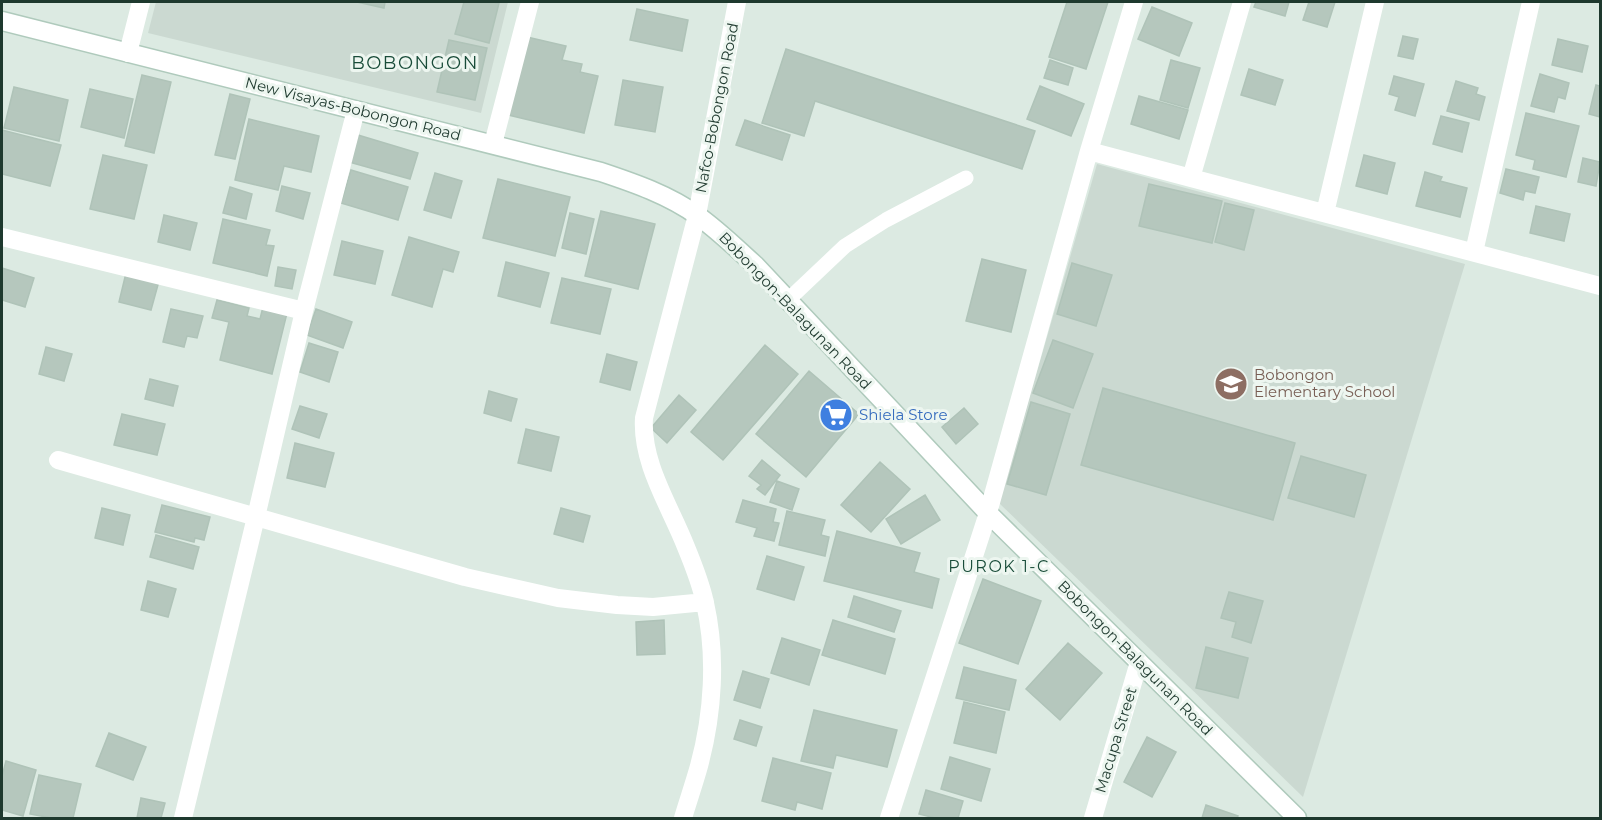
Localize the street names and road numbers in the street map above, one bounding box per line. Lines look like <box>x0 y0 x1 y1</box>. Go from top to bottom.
street label: Nafco-Bobongon Road <box>691 21 742 195</box>
street label: New Visayas-Bobongon Road <box>243 73 463 145</box>
street label: Bobongon-Balagunan Road <box>715 228 876 393</box>
street label: Bobongon-Balagunan Road <box>1054 576 1217 739</box>
street label: Macupa Street <box>1090 685 1141 795</box>

